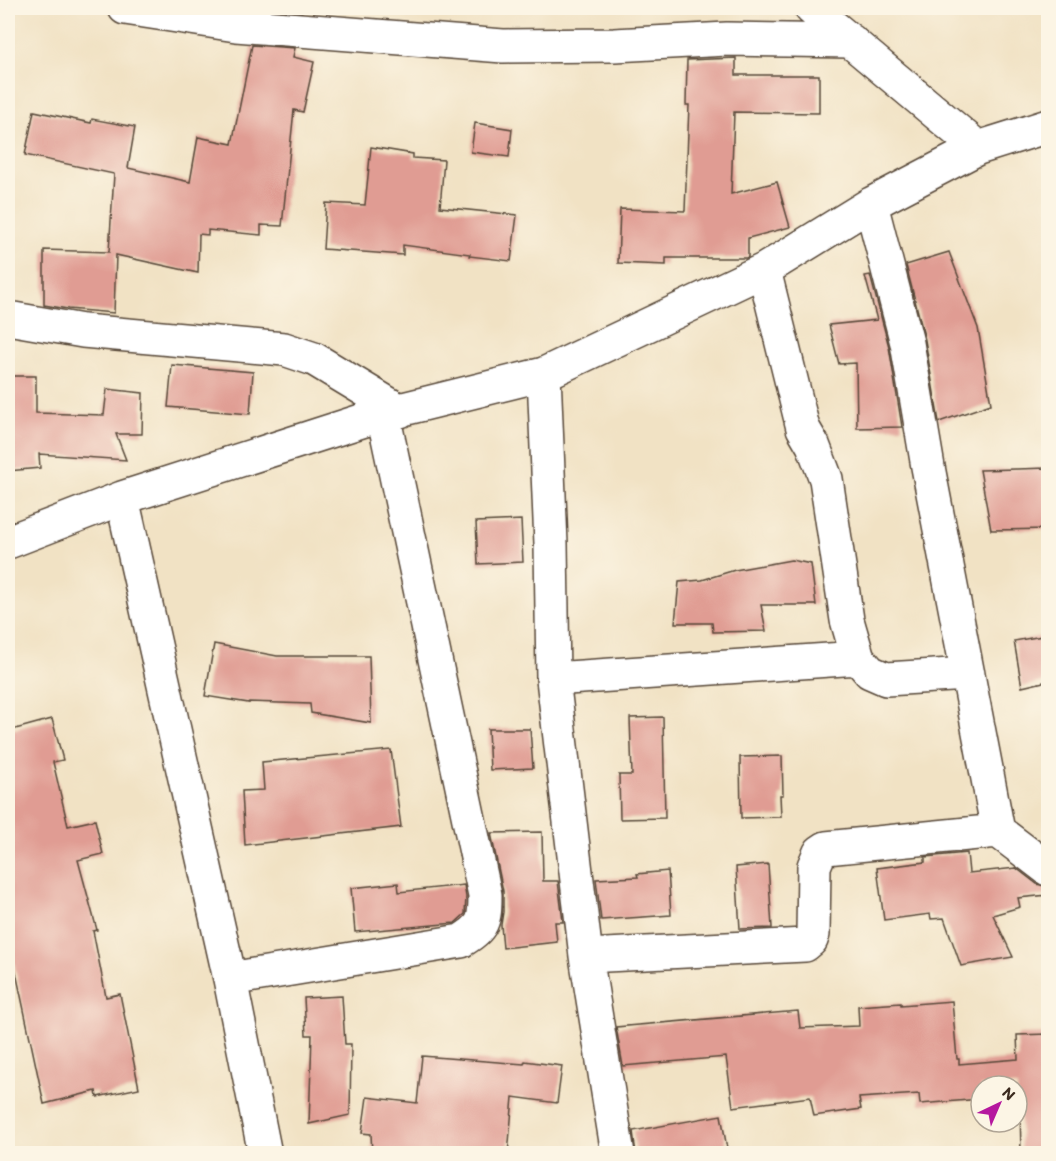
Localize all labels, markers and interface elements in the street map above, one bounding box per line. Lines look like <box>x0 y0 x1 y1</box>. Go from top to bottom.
north arrow <box>969 1074 1029 1134</box>
text: N <box>999 1083 1020 1104</box>

